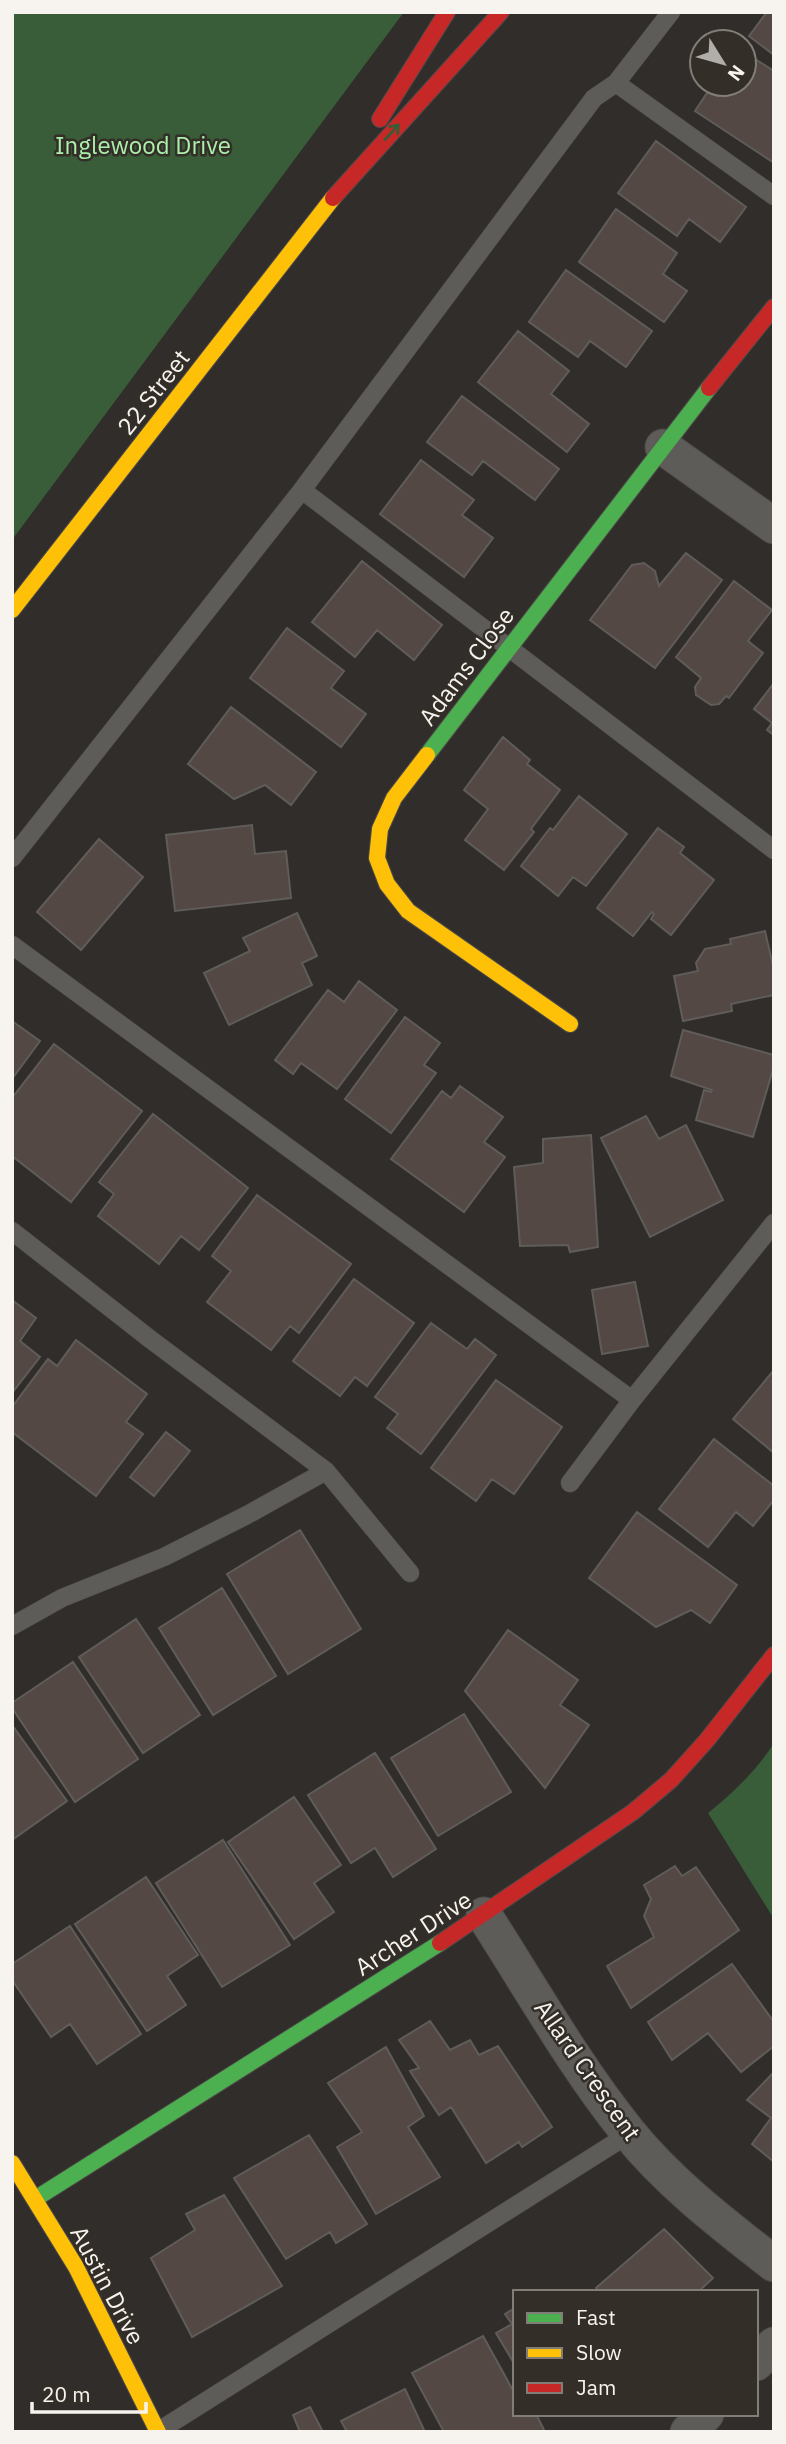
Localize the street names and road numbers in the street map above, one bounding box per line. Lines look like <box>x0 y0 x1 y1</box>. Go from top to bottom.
street label: 22 Street <box>110 343 196 441</box>
street label: Adams Close <box>411 600 521 732</box>
street label: Archer Drive <box>348 1883 478 1983</box>
street label: Allard Crescent <box>528 1993 648 2147</box>
street label: Austin Drive <box>63 2220 153 2350</box>

